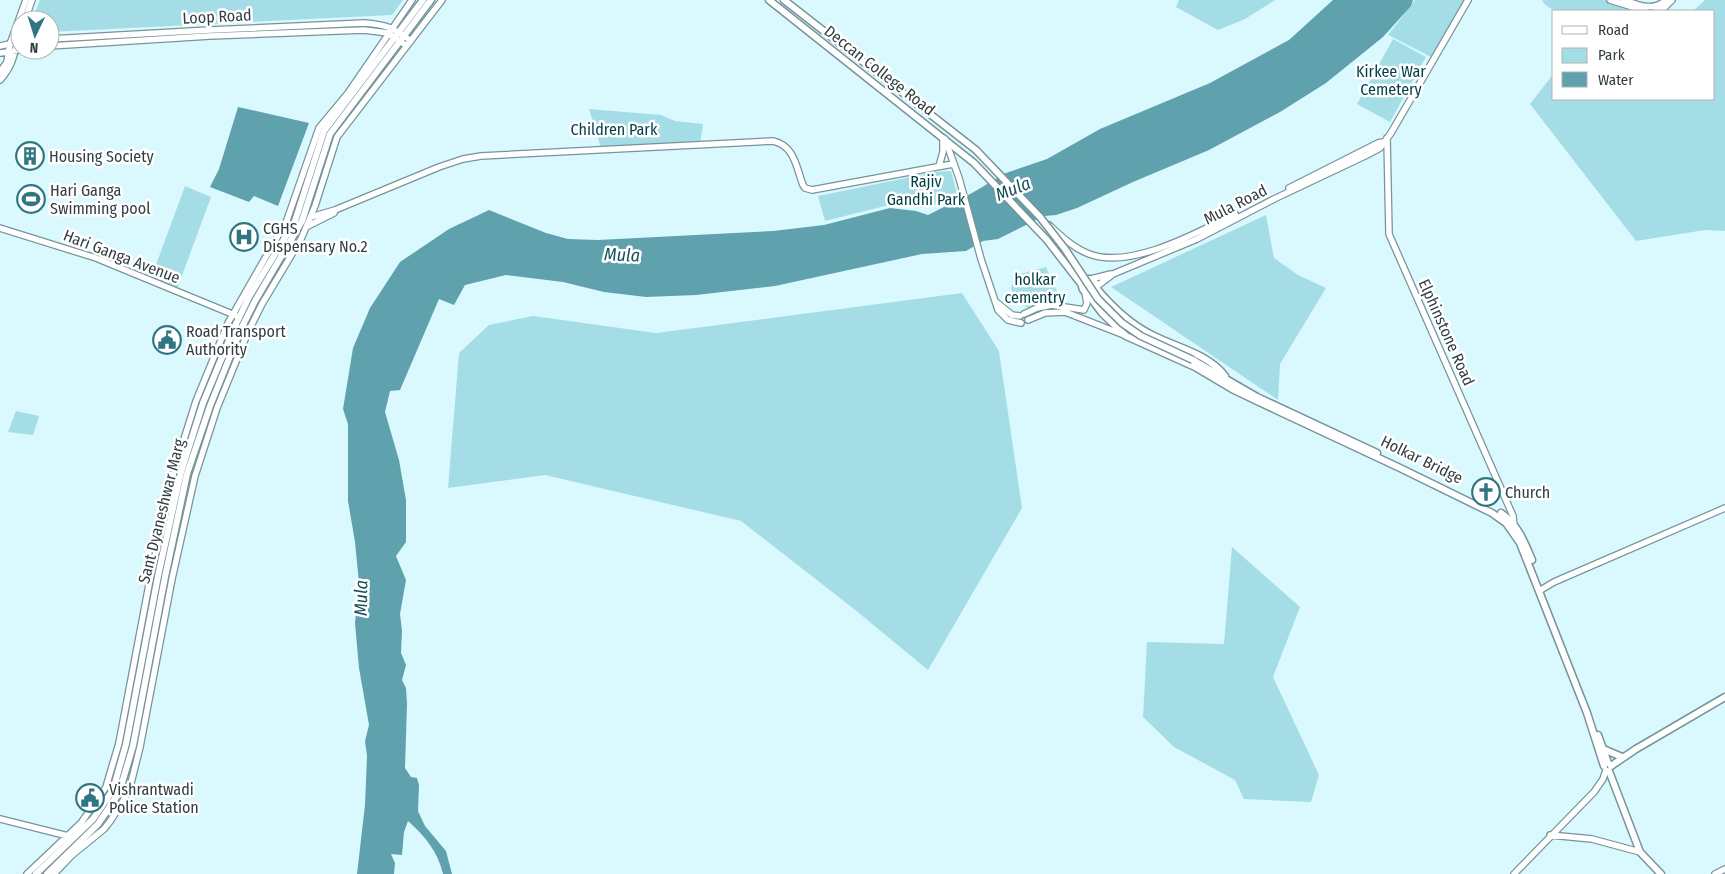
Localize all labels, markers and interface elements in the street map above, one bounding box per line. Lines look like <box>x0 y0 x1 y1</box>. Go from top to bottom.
street label: Loop Road <box>182 5 252 28</box>
north arrow <box>10 10 60 60</box>
legend <box>1552 10 1715 100</box>
street label: Deccan College Road <box>821 21 939 119</box>
text: Road <box>1598 21 1629 39</box>
text: N <box>29 39 39 56</box>
text: Park <box>1598 46 1625 64</box>
park label: Kirkee War Cemetery <box>1356 62 1426 99</box>
text: Water <box>1598 71 1634 89</box>
park label: Children Park <box>571 120 658 139</box>
building icon: Housing Society <box>15 141 45 171</box>
place label: Housing Society <box>49 147 154 166</box>
park label: Rajiv Gandhi Park <box>887 172 966 209</box>
water label: Mula <box>992 172 1034 206</box>
street label: Mula Road <box>1200 180 1270 228</box>
place label: Hari Ganga Swimming pool <box>50 181 150 218</box>
sports icon: Hari Ganga Swimming pool <box>16 184 46 214</box>
place label: CGHS Dispensary No.2 <box>263 219 367 256</box>
hospital icon: CGHS Dispensary No.2 <box>229 222 259 252</box>
street label: Hari Ganga Avenue <box>61 226 183 287</box>
water label: Mula <box>604 243 640 267</box>
park label: holkar cementry <box>1004 270 1066 307</box>
street label: Elphinstone Road <box>1415 276 1479 388</box>
place label: Road Transport Authority <box>186 322 287 359</box>
public building icon: Road Transport Authority <box>152 325 182 355</box>
street label: Holkar Bridge <box>1378 431 1466 488</box>
street label: Sant Dyaneshwar Marg <box>134 436 189 585</box>
church icon: Church <box>1471 477 1501 507</box>
place label: Church <box>1505 483 1550 502</box>
water label: Mula <box>350 580 372 616</box>
place label: Vishrantwadi Police Station <box>109 780 199 817</box>
public building icon: Vishrantwadi Police Station <box>75 783 105 813</box>

